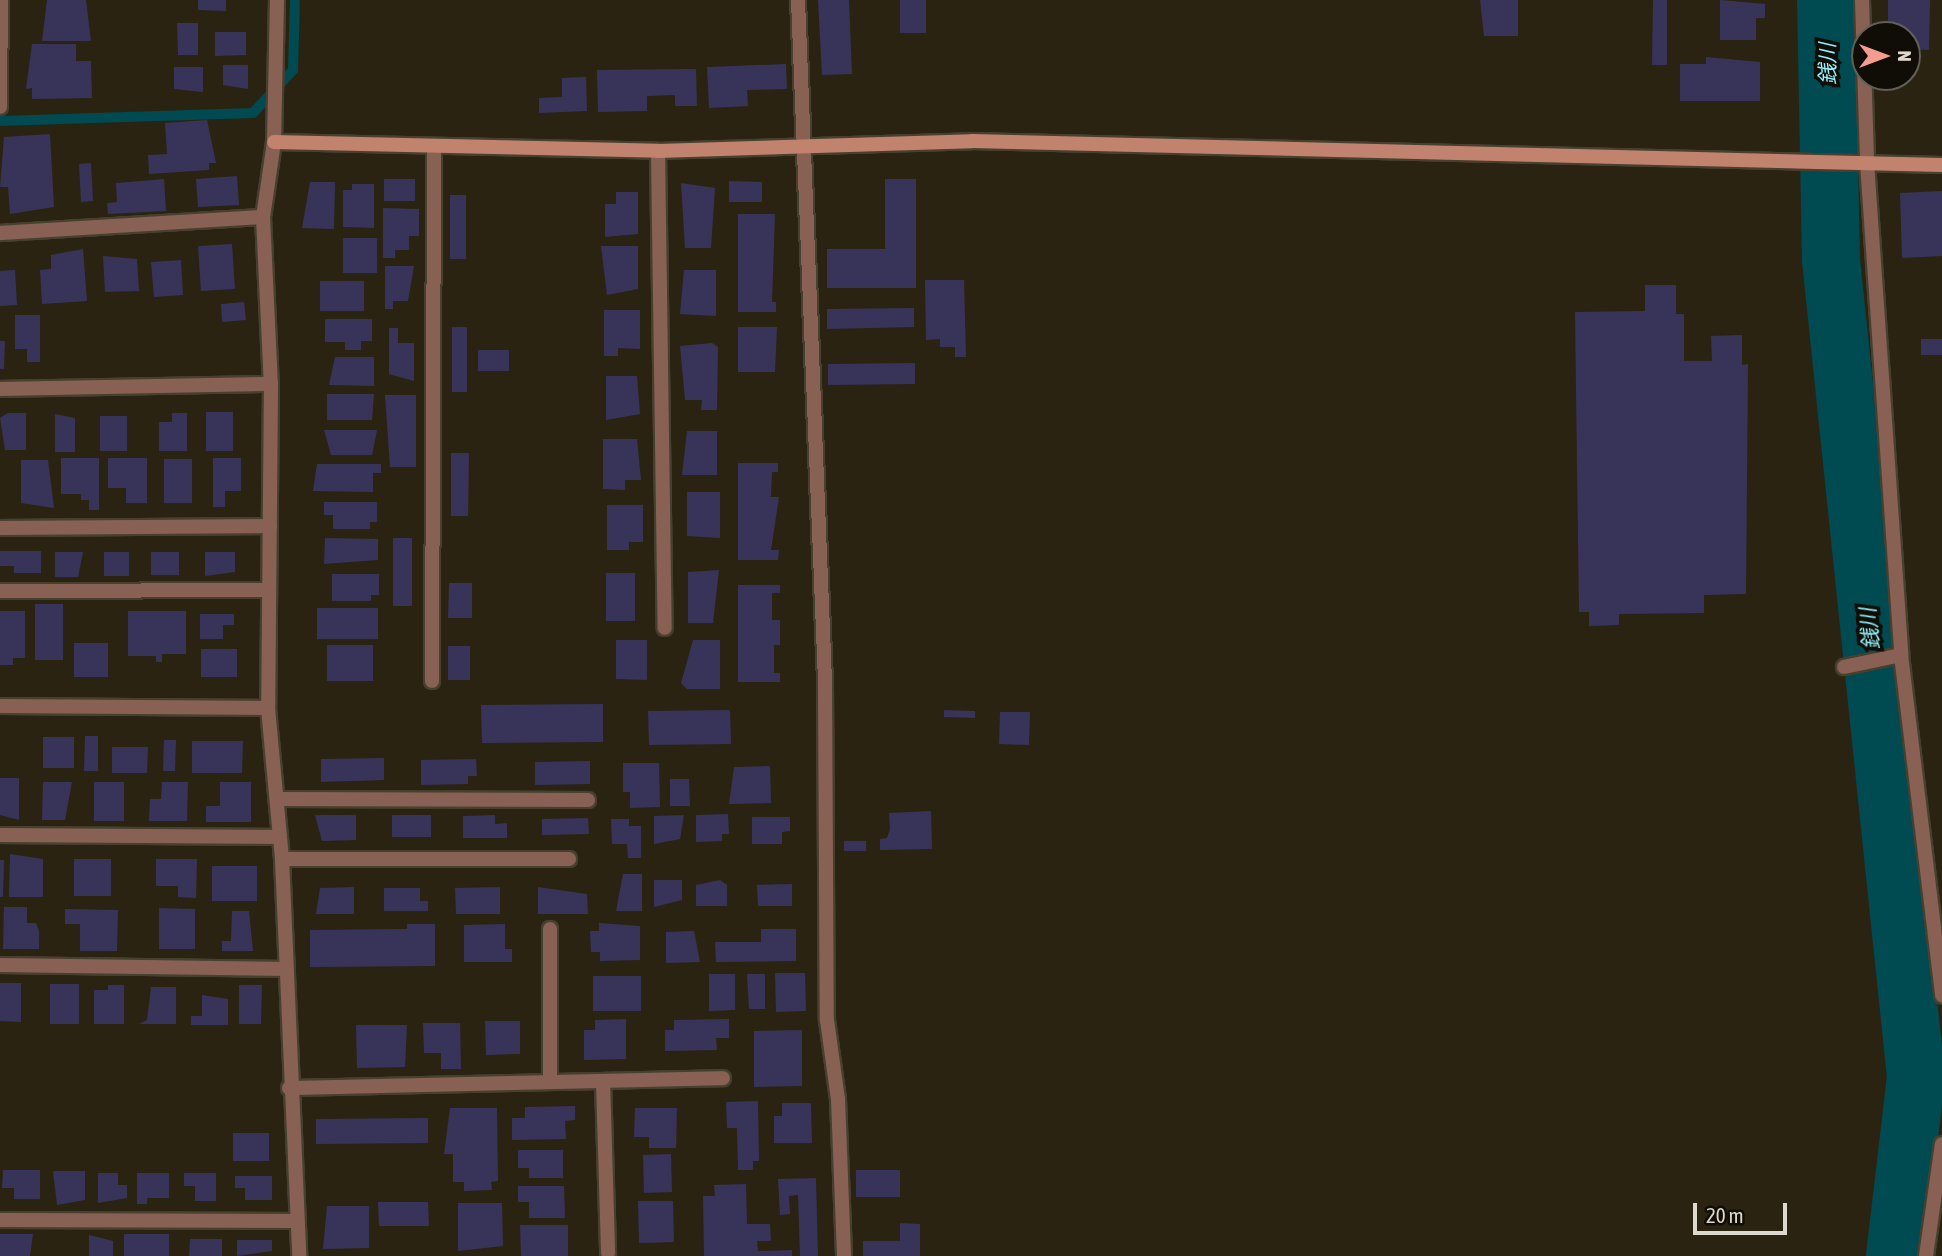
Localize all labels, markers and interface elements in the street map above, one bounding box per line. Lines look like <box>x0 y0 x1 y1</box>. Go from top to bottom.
north arrow <box>1851 21 1921 91</box>
water label: 銭川 <box>1814 43 1840 85</box>
text: N <box>1894 50 1916 62</box>
water label: 銭川 <box>1854 607 1884 651</box>
scale bar <box>1697 1190 1792 1234</box>
text: 20 m <box>1706 1203 1744 1227</box>

